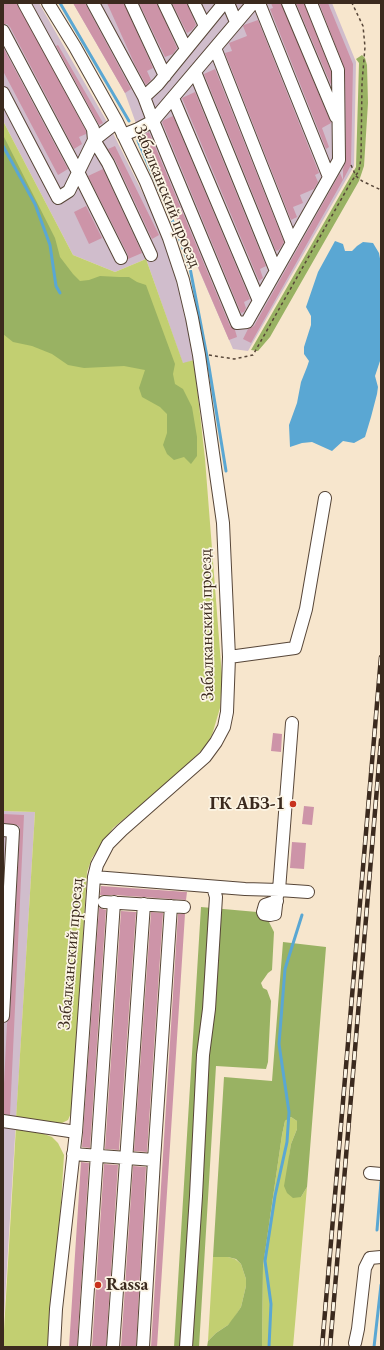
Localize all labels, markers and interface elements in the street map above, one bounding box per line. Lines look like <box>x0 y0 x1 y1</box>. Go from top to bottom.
street label: Забалканский проезд <box>128 121 206 271</box>
street label: Забалканский проезд <box>195 549 219 701</box>
place label: ГК АБЗ-1 <box>209 793 285 815</box>
marker: ГК АБЗ-1 <box>288 799 298 809</box>
street label: Забалканский проезд <box>54 877 88 1031</box>
place label: Rassa <box>106 1274 148 1296</box>
marker: Rassa <box>93 1280 103 1290</box>

